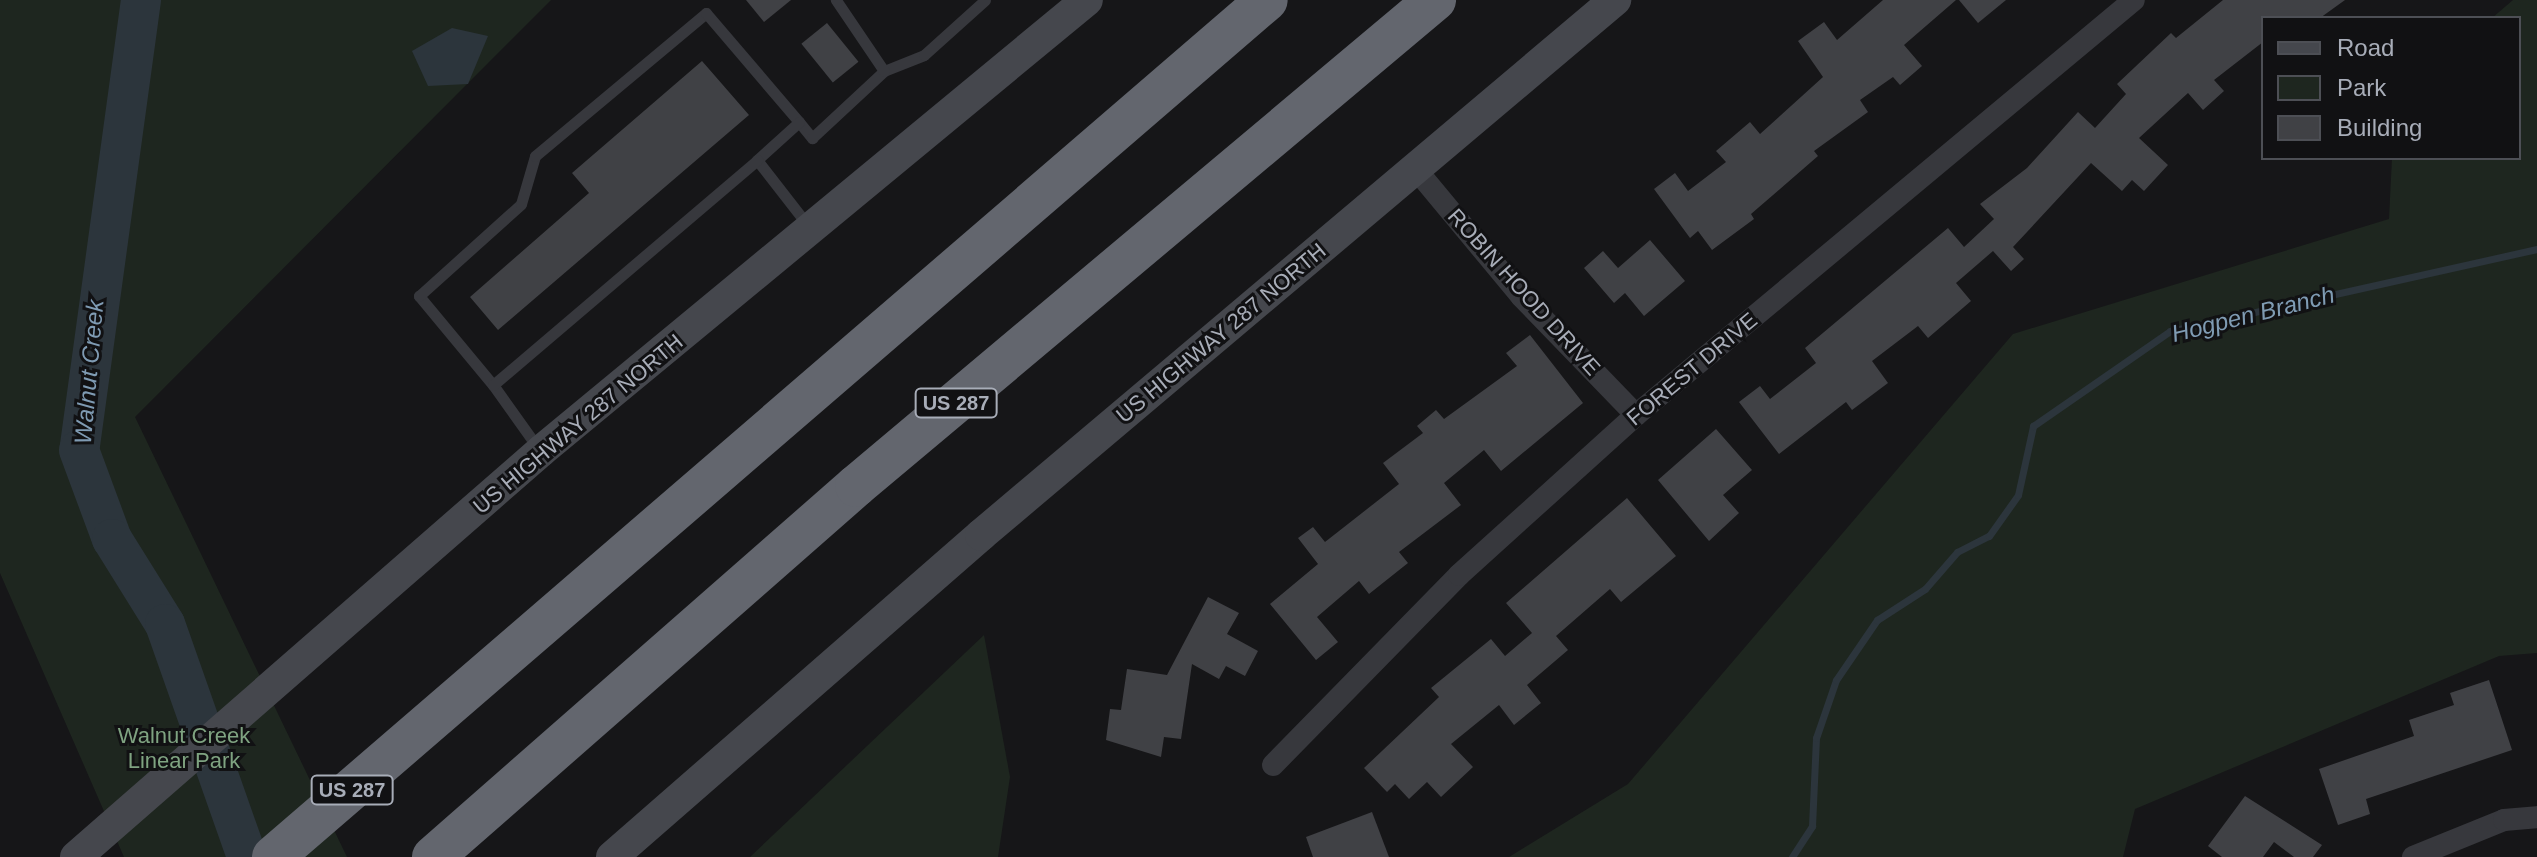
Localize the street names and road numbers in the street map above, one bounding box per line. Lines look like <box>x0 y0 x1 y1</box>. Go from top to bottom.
street label: ROBIN HOOD DRIVE <box>1442 203 1606 381</box>
street label: US HIGHWAY 287 NORTH <box>1111 237 1331 429</box>
street label: FOREST DRIVE <box>1621 307 1763 431</box>
street label: US HIGHWAY 287 NORTH <box>468 328 688 520</box>
road number: US 287 <box>914 387 998 419</box>
road number: US 287 <box>310 774 394 806</box>

